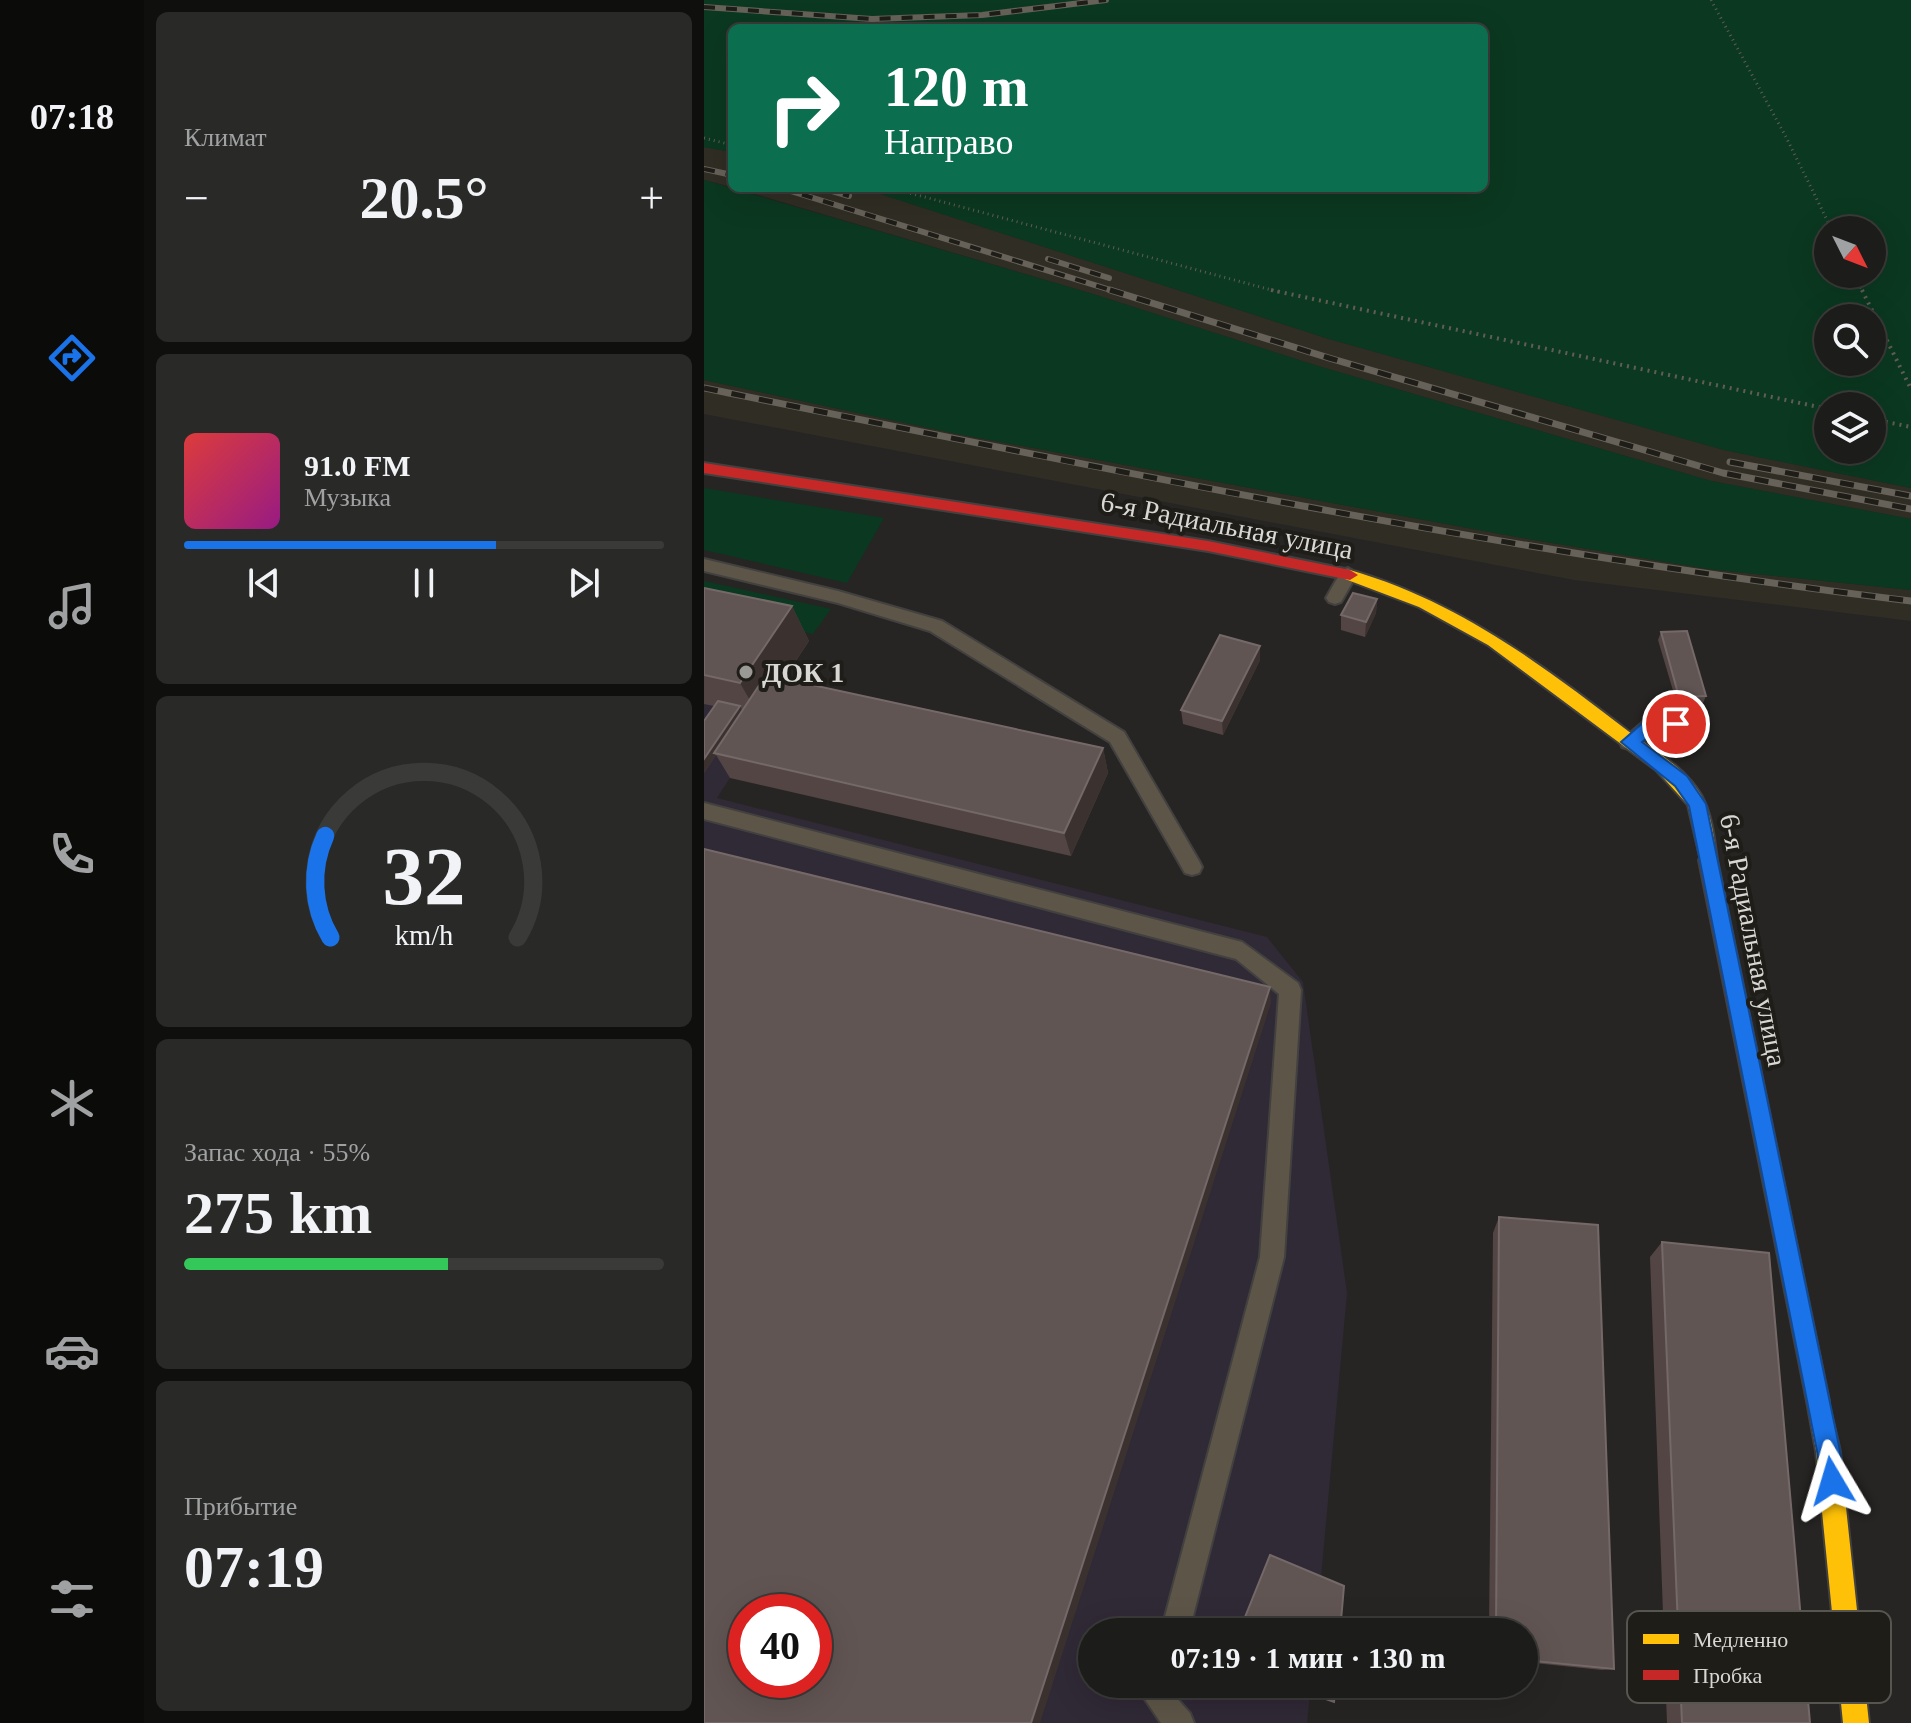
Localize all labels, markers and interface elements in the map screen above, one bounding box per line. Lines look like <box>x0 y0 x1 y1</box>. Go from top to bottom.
icon: right <box>752 56 856 160</box>
text: 120 m <box>884 56 1029 118</box>
text: 07:18 <box>30 97 114 137</box>
text: Направо <box>884 122 1014 162</box>
text: Климат <box>184 123 267 152</box>
text: 20.5° <box>360 165 489 231</box>
text: − <box>184 174 209 223</box>
text: + <box>639 174 664 223</box>
north arrow <box>1814 216 1886 288</box>
map controls <box>1814 216 1886 464</box>
button: search <box>1814 304 1886 376</box>
icon: directions <box>44 330 100 386</box>
button: layers <box>1814 392 1886 464</box>
text: 91.0 FM <box>304 449 411 482</box>
text: Музыка <box>304 483 391 512</box>
street label: 6-я Радиальная улица <box>1098 486 1356 565</box>
icon: previous <box>242 561 286 605</box>
icon: pause <box>402 561 446 605</box>
icon: next <box>562 561 606 605</box>
icon: music <box>44 578 100 634</box>
place label: ДОК 1 <box>762 657 844 688</box>
marker: ДОК 1 <box>737 663 755 681</box>
pin <box>1642 690 1710 758</box>
icon: arrive <box>1654 702 1698 746</box>
street label: 6-я Радиальная улица <box>1714 811 1793 1069</box>
icon: phone <box>44 826 100 882</box>
text: 32 <box>382 829 466 921</box>
text: km/h <box>395 920 453 951</box>
icon: climate <box>44 1075 100 1131</box>
text: Запас хода · 55% <box>184 1138 370 1167</box>
text: 275 km <box>184 1180 372 1246</box>
icon: car <box>44 1323 100 1379</box>
position arrow <box>1790 1439 1874 1523</box>
text: Прибытие <box>184 1492 297 1521</box>
text: 07:19 <box>184 1534 324 1600</box>
icon: filters <box>44 1571 100 1627</box>
speed limit sign: 40 <box>728 1594 832 1698</box>
legend <box>1627 1611 1891 1703</box>
text: Медленно <box>1693 1627 1788 1652</box>
text: 07:19 · 1 мин · 130 m <box>1171 1641 1446 1674</box>
text: Пробка <box>1693 1663 1762 1688</box>

